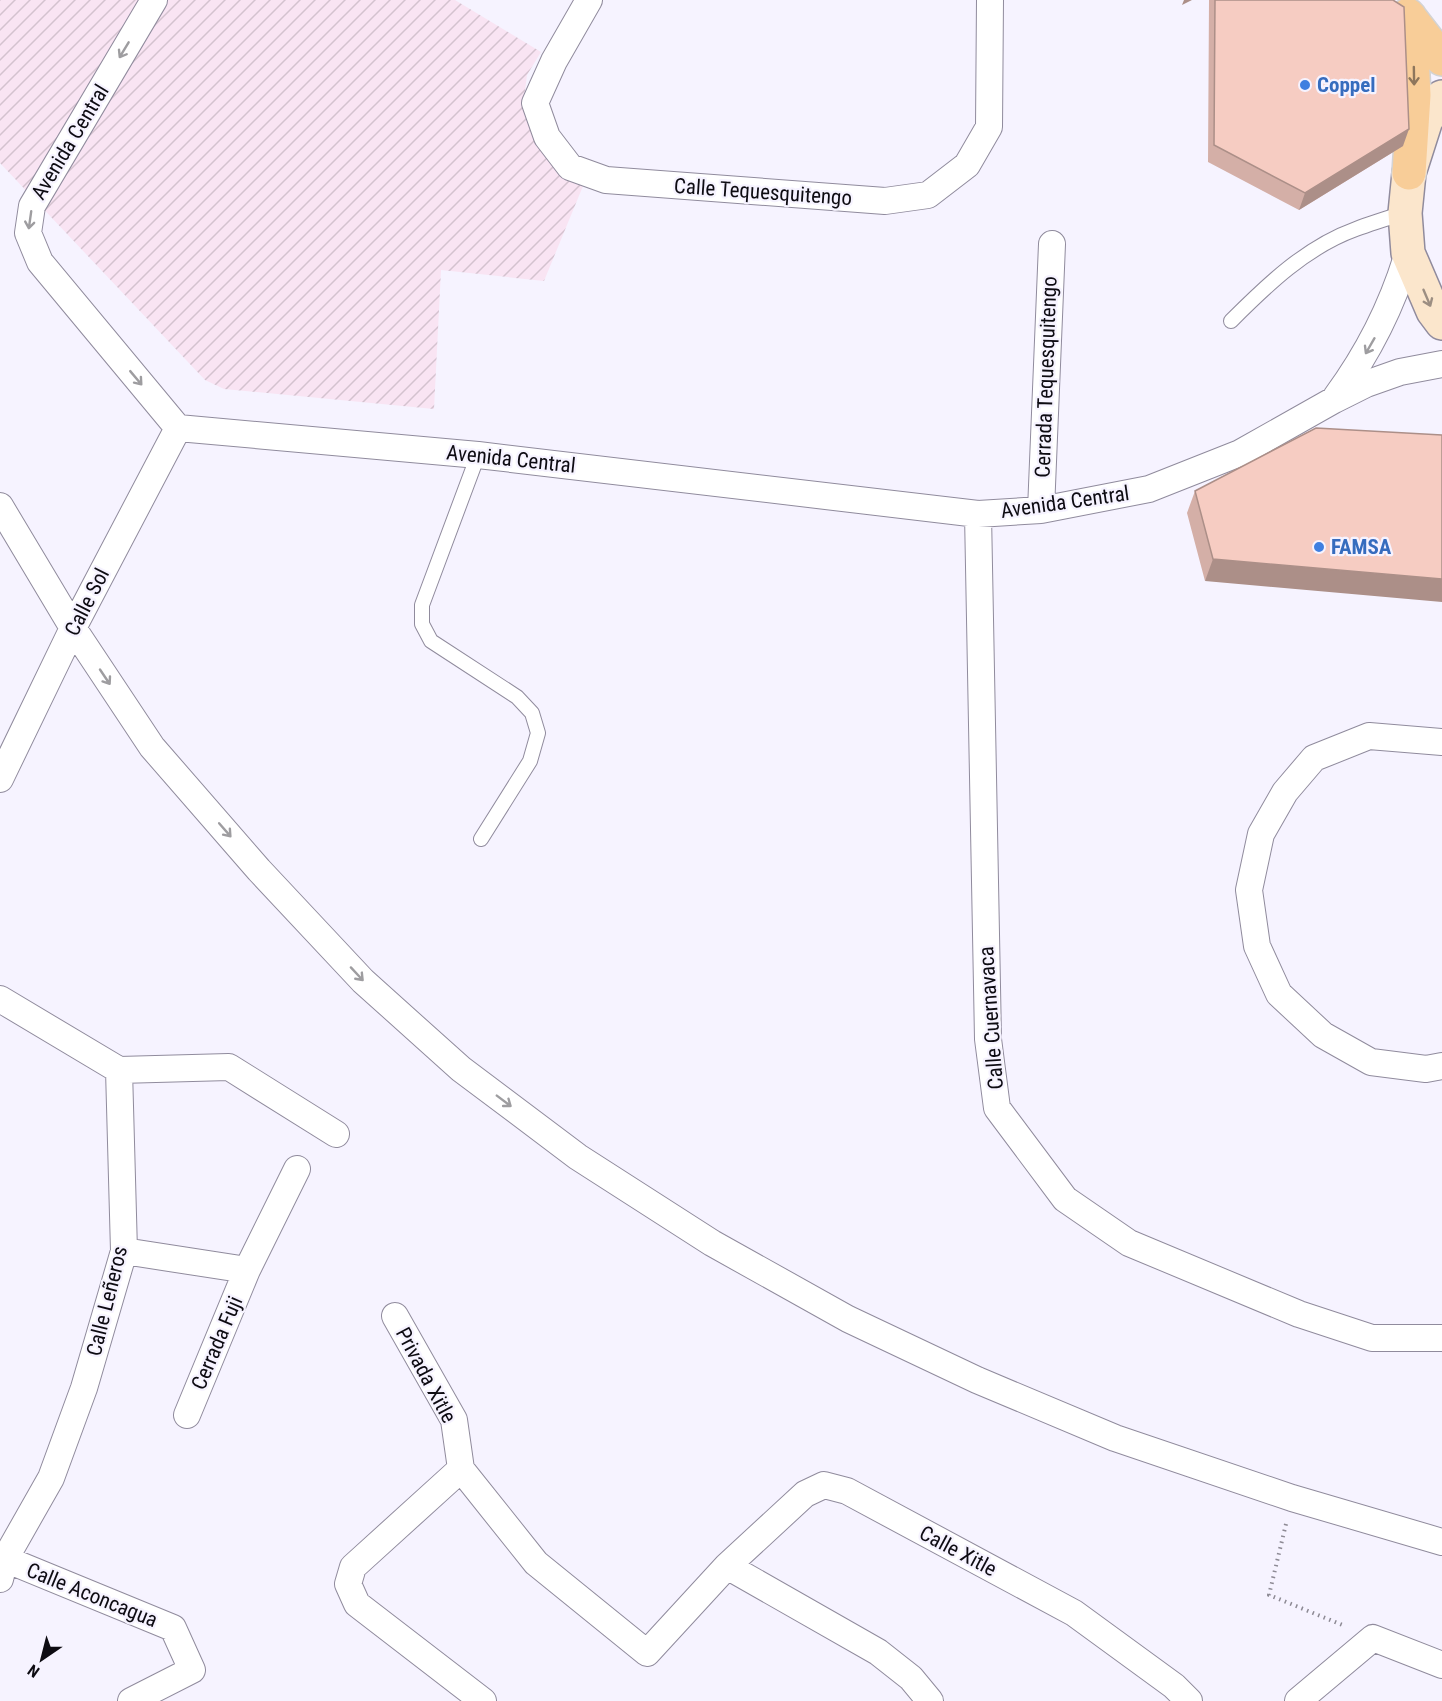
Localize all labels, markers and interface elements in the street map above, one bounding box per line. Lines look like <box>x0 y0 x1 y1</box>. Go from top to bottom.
one-way arrow <box>118 41 130 58</box>
one-way arrow <box>1408 65 1419 85</box>
place label: Coppel <box>1317 73 1376 97</box>
marker: Coppel <box>1298 78 1312 92</box>
street label: Avenida Central <box>26 80 114 204</box>
street label: Calle Tequesquitengo <box>673 174 853 210</box>
one-way arrow <box>24 209 35 229</box>
street label: Cerrada Tequesquitengo <box>1030 276 1062 478</box>
one-way arrow <box>1422 288 1433 306</box>
one-way arrow <box>1363 337 1375 354</box>
one-way arrow <box>129 369 142 385</box>
street label: Avenida Central <box>445 440 577 478</box>
street label: Avenida Central <box>999 481 1131 523</box>
place label: FAMSA <box>1331 535 1392 559</box>
marker: FAMSA <box>1312 540 1326 554</box>
street label: Calle Sol <box>60 564 114 640</box>
one-way arrow <box>99 668 111 685</box>
one-way arrow <box>218 822 232 837</box>
street label: Calle Cuernavaca <box>974 946 1008 1090</box>
one-way arrow <box>349 966 363 981</box>
one-way arrow <box>496 1095 512 1108</box>
street label: Calle Leñeros <box>82 1244 132 1358</box>
street label: Cerrada Fuji <box>187 1293 247 1393</box>
street label: Privada Xitle <box>391 1323 461 1427</box>
street label: Calle Xitle <box>915 1521 1001 1581</box>
street label: Calle Aconcagua <box>23 1558 161 1632</box>
north arrow <box>12 1629 72 1689</box>
text: N <box>24 1660 43 1681</box>

